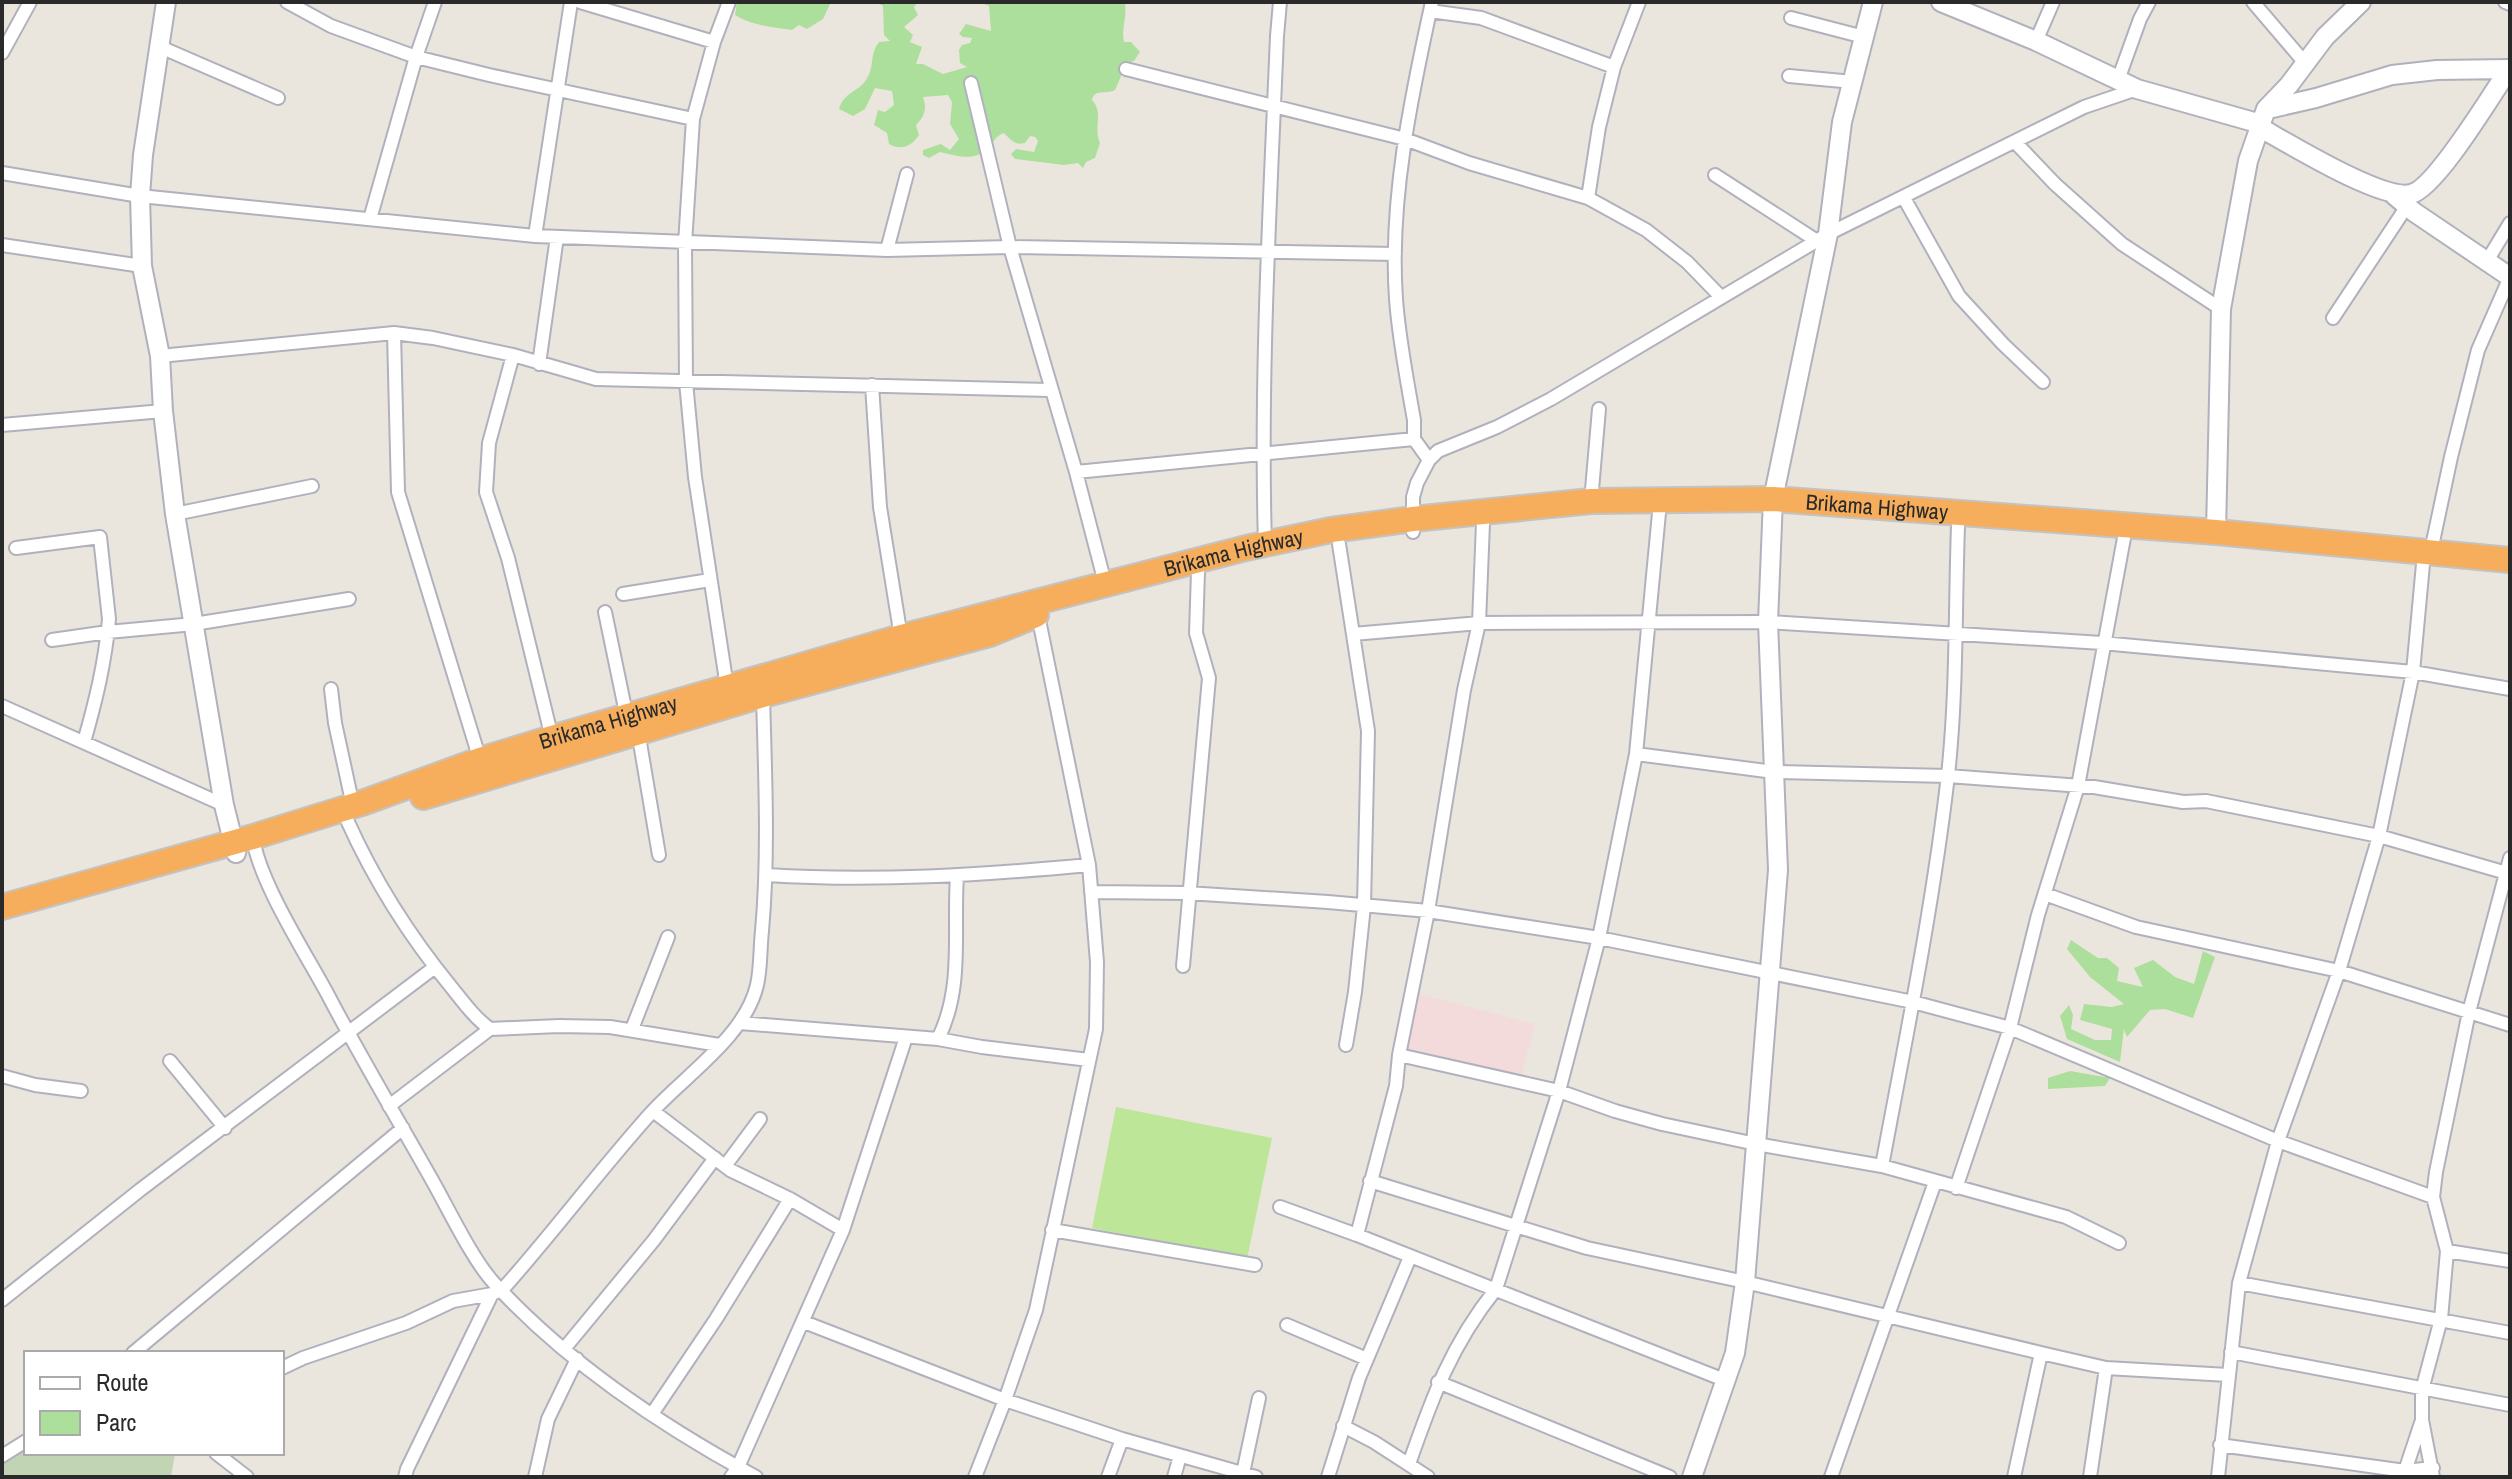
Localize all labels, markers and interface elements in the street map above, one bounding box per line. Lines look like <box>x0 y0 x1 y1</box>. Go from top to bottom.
street label: Brikama Highway <box>1805 486 1949 527</box>
street label: Brikama Highway <box>1160 521 1306 584</box>
street label: Brikama Highway <box>535 688 681 756</box>
legend <box>24 1351 284 1455</box>
text: Route <box>96 1366 149 1398</box>
text: Parc <box>96 1406 137 1438</box>

